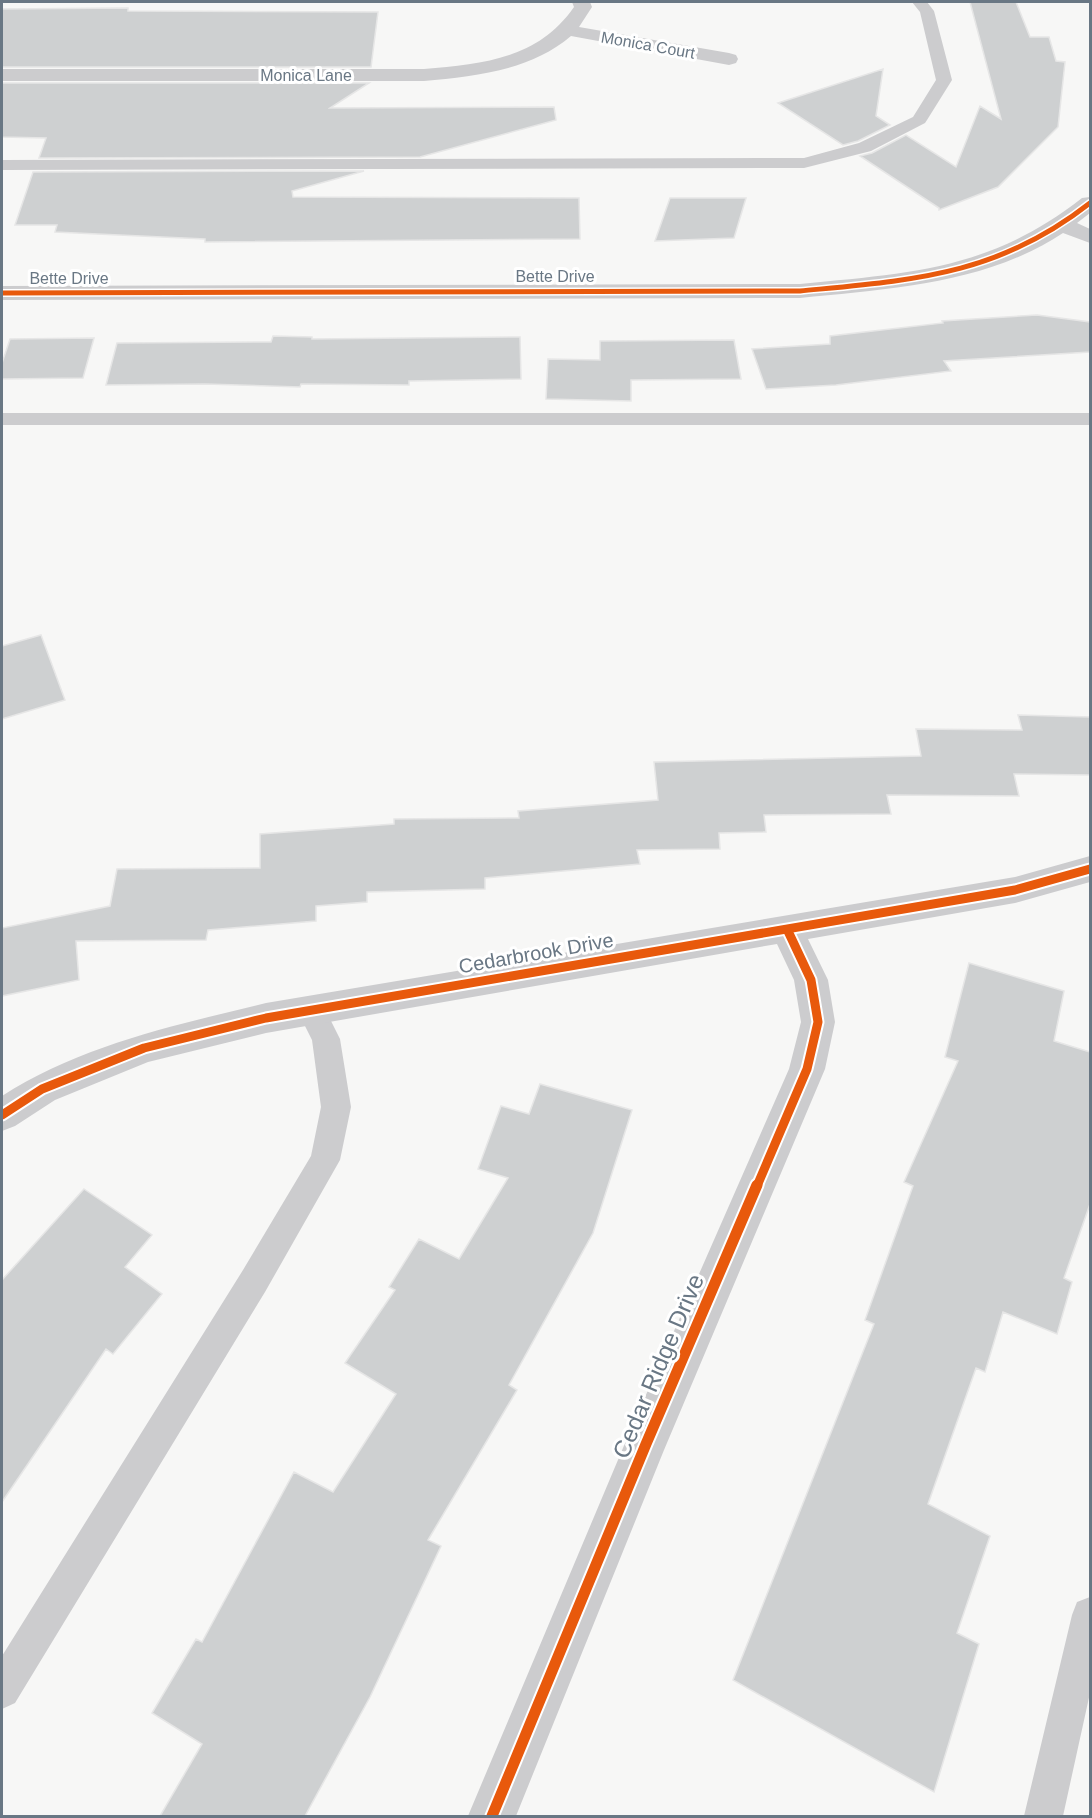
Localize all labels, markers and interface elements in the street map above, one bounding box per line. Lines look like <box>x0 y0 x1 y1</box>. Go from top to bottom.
street label: Monica Court <box>600 28 697 62</box>
street label: Monica Lane <box>260 67 352 84</box>
street label: Bette Drive <box>515 268 595 285</box>
street label: Bette Drive <box>29 270 109 287</box>
street label: Cedarbrook Drive <box>457 929 615 977</box>
street label: Cedar Ridge Drive <box>607 1270 709 1462</box>

